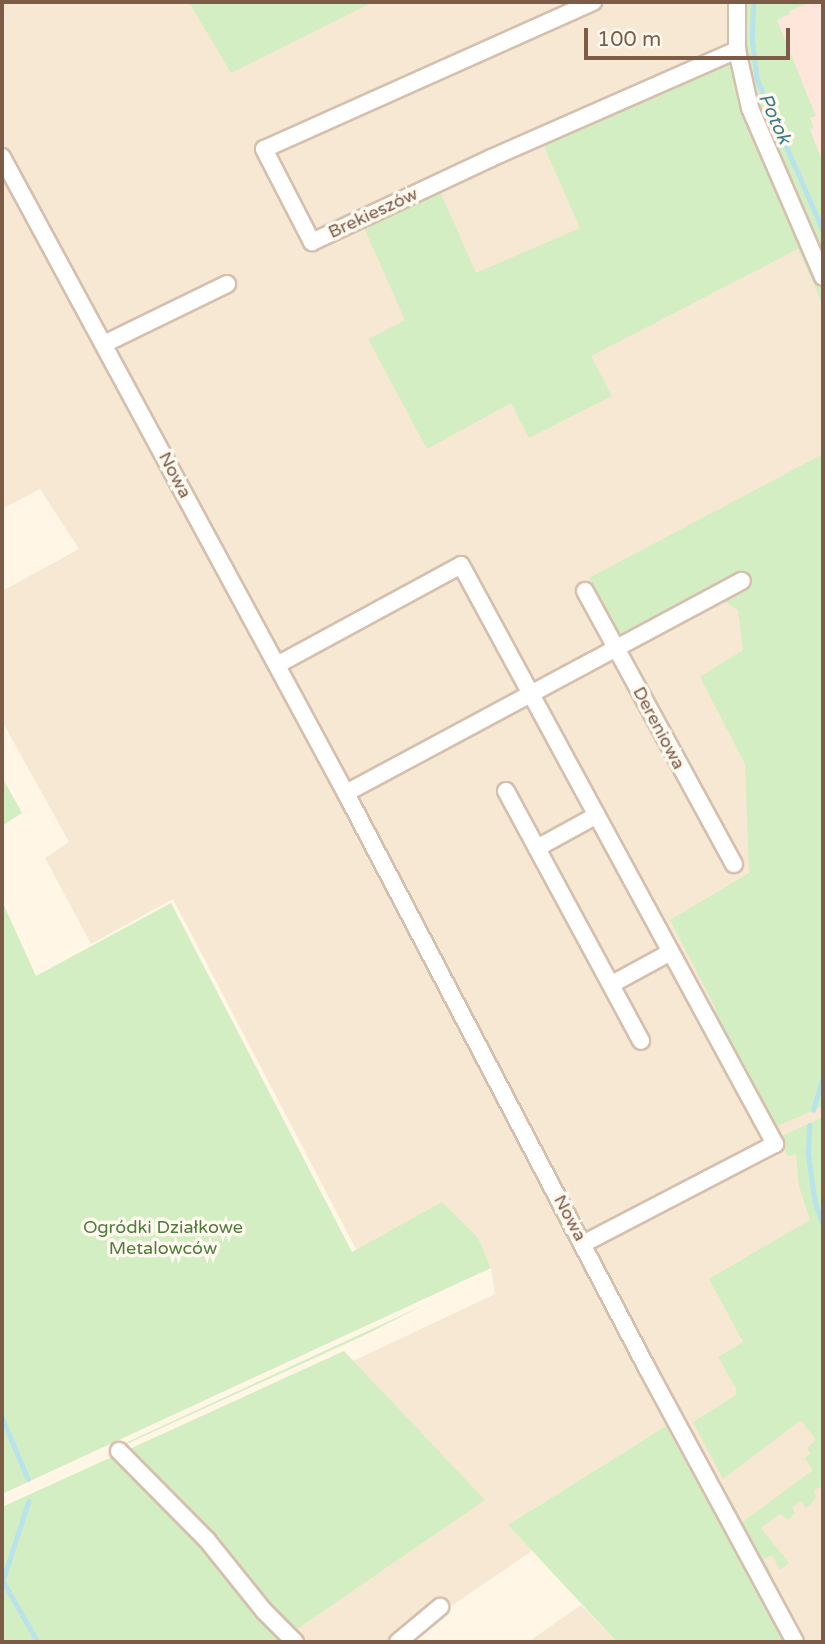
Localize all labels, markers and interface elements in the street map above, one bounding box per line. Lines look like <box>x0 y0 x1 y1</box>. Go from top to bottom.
scale bar <box>587 14 794 58</box>
text: 100 m <box>597 27 661 52</box>
water label: Potok <box>753 90 795 148</box>
street label: Brekieszów <box>325 183 421 243</box>
street label: Nowa <box>154 448 196 502</box>
street label: Dereniowa <box>628 683 690 773</box>
street label: Nowa <box>549 1191 591 1245</box>
park label: Ogródki Działkowe Metalowców <box>83 1217 243 1260</box>

